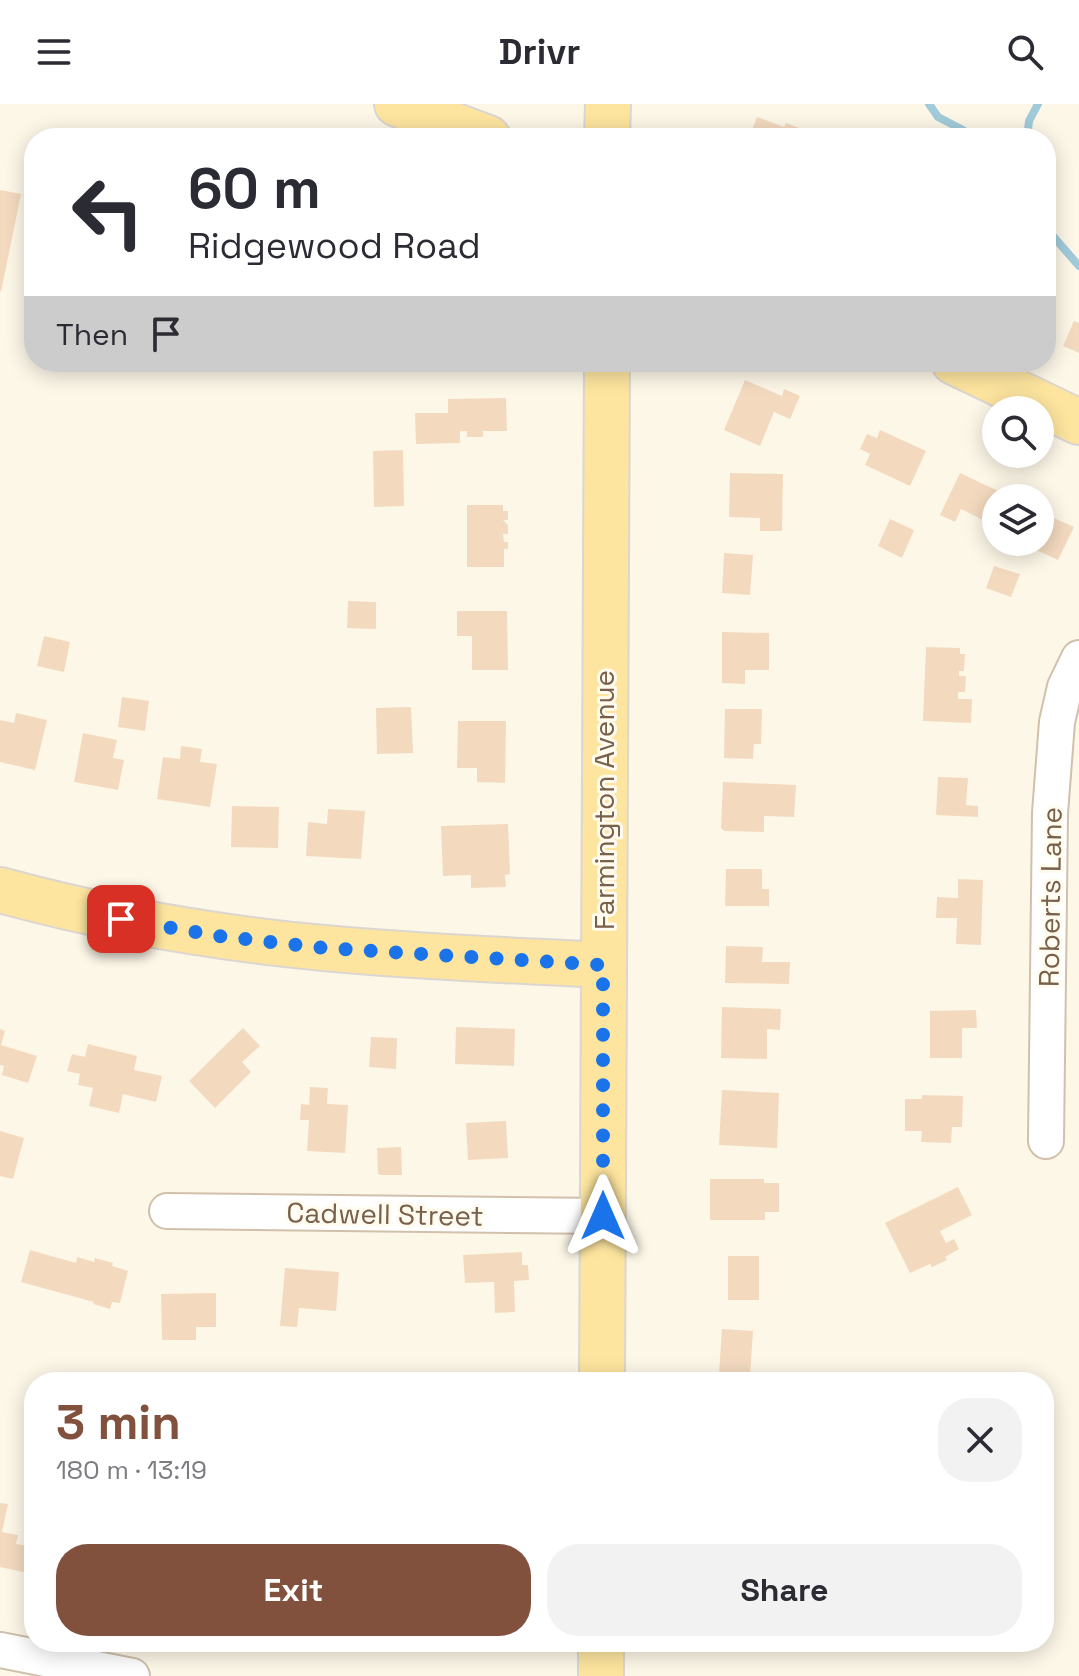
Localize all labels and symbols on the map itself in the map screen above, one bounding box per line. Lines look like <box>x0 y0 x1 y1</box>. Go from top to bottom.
street label: Farmington Avenue <box>586 670 622 930</box>
street label: Roberts Lane <box>1030 807 1070 987</box>
pin <box>87 885 155 953</box>
position arrow <box>561 1174 645 1258</box>
street label: Cadwell Street <box>286 1194 484 1234</box>

